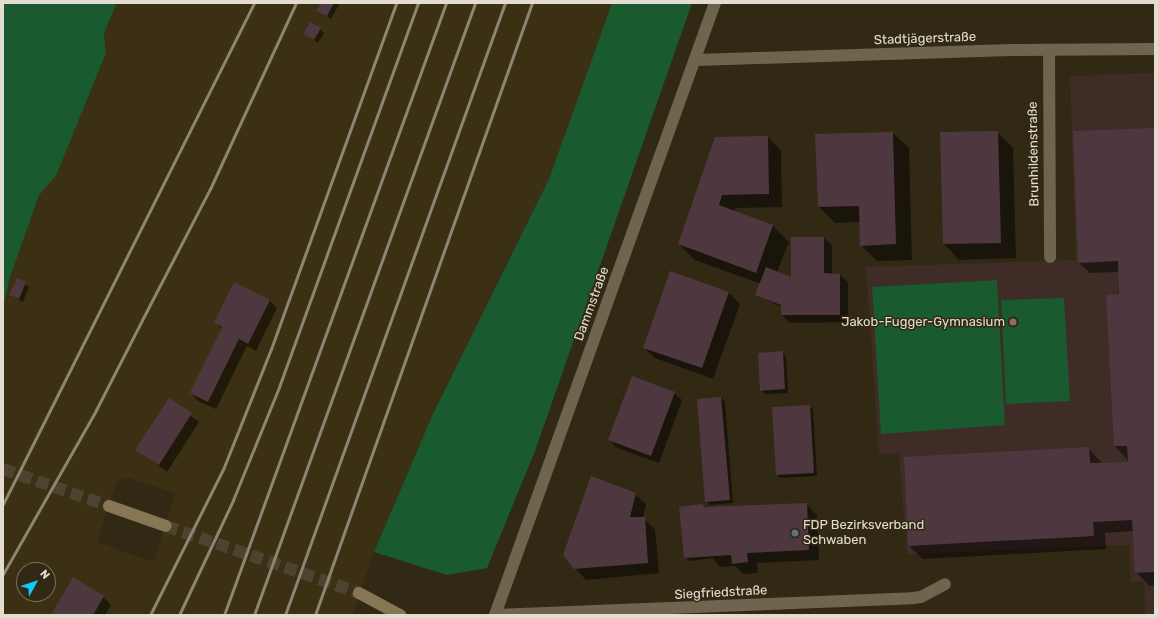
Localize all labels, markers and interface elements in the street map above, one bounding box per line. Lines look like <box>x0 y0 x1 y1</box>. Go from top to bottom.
street label: Stadtjägerstraße <box>874 29 976 49</box>
street label: Brunhildenstraße <box>1025 101 1043 207</box>
street label: Dammstraße <box>571 265 613 343</box>
place label: Jakob-Fugger-Gymnasium <box>841 314 1005 330</box>
marker: Jakob-Fugger-Gymnasium <box>1008 317 1018 327</box>
place label: FDP Bezirksverband Schwaben <box>803 518 924 549</box>
marker: FDP Bezirksverband Schwaben <box>790 528 800 538</box>
north arrow <box>16 562 56 602</box>
text: N <box>37 567 52 582</box>
street label: Siegfriedstraße <box>674 583 768 603</box>

